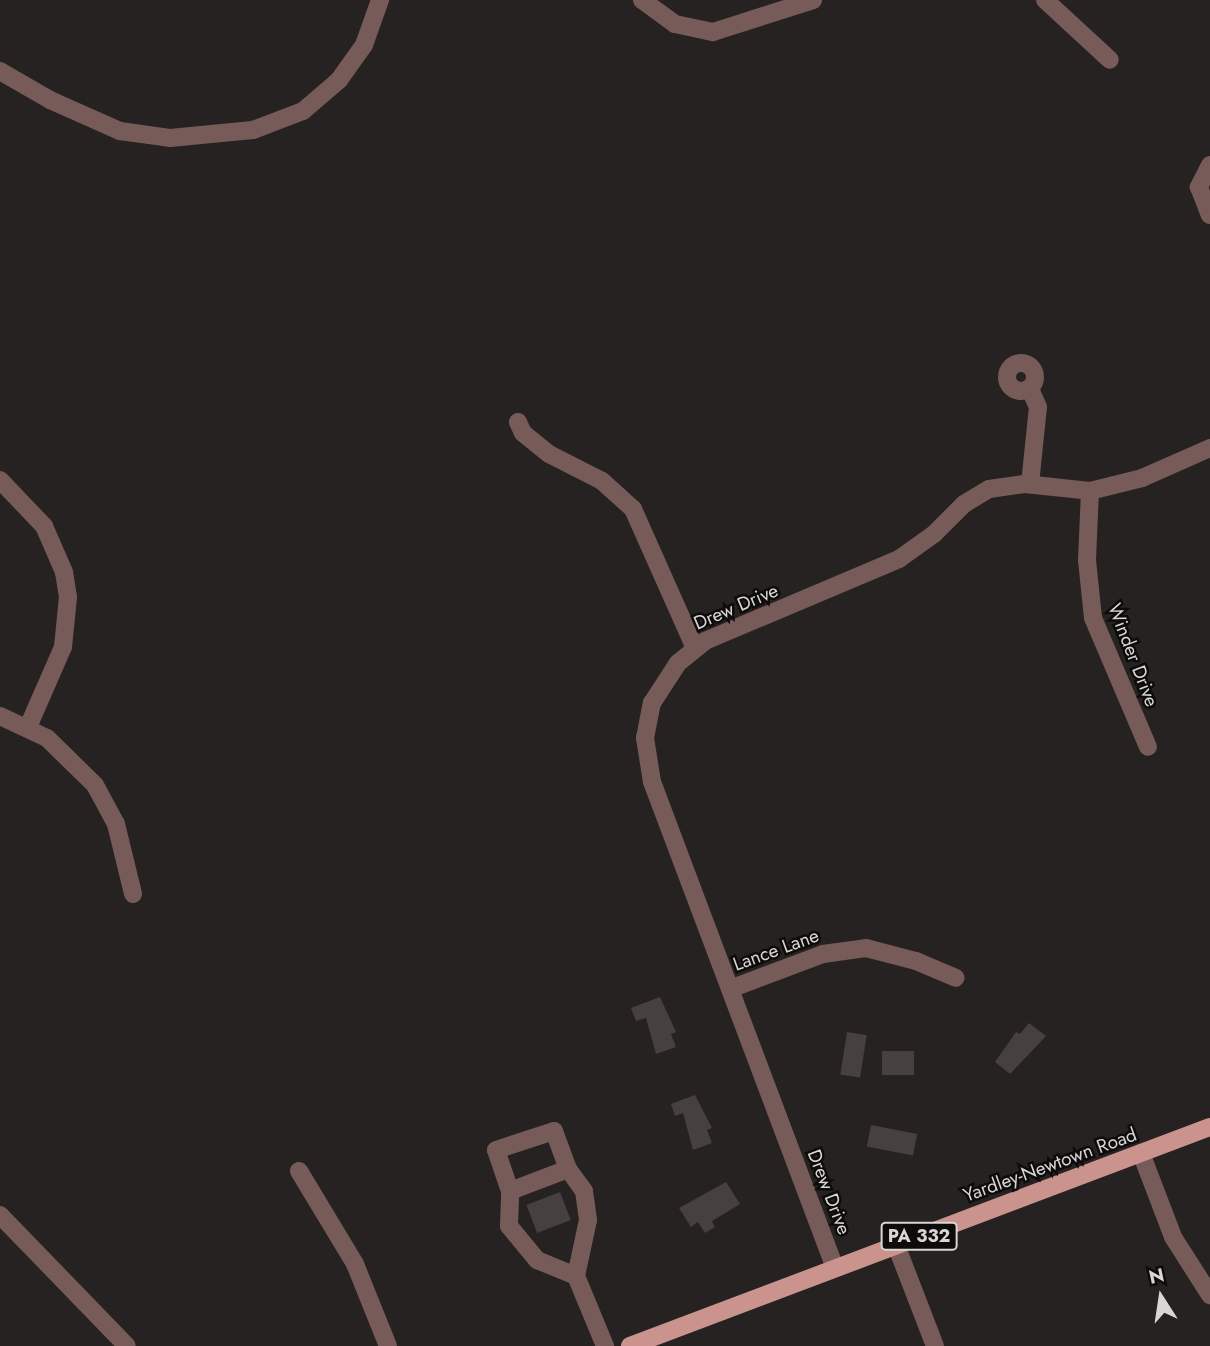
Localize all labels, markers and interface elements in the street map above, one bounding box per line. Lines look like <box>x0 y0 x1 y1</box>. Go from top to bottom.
street label: Drew Drive <box>690 579 782 635</box>
street label: Winder Drive <box>1103 600 1163 710</box>
street label: Lance Lane <box>730 924 822 976</box>
street label: Yardley-Newtown Road <box>960 1123 1140 1207</box>
street label: Drew Drive <box>802 1146 856 1238</box>
road number: PA 332 <box>880 1222 958 1251</box>
text: N <box>1146 1261 1167 1291</box>
north arrow <box>1126 1262 1196 1332</box>

